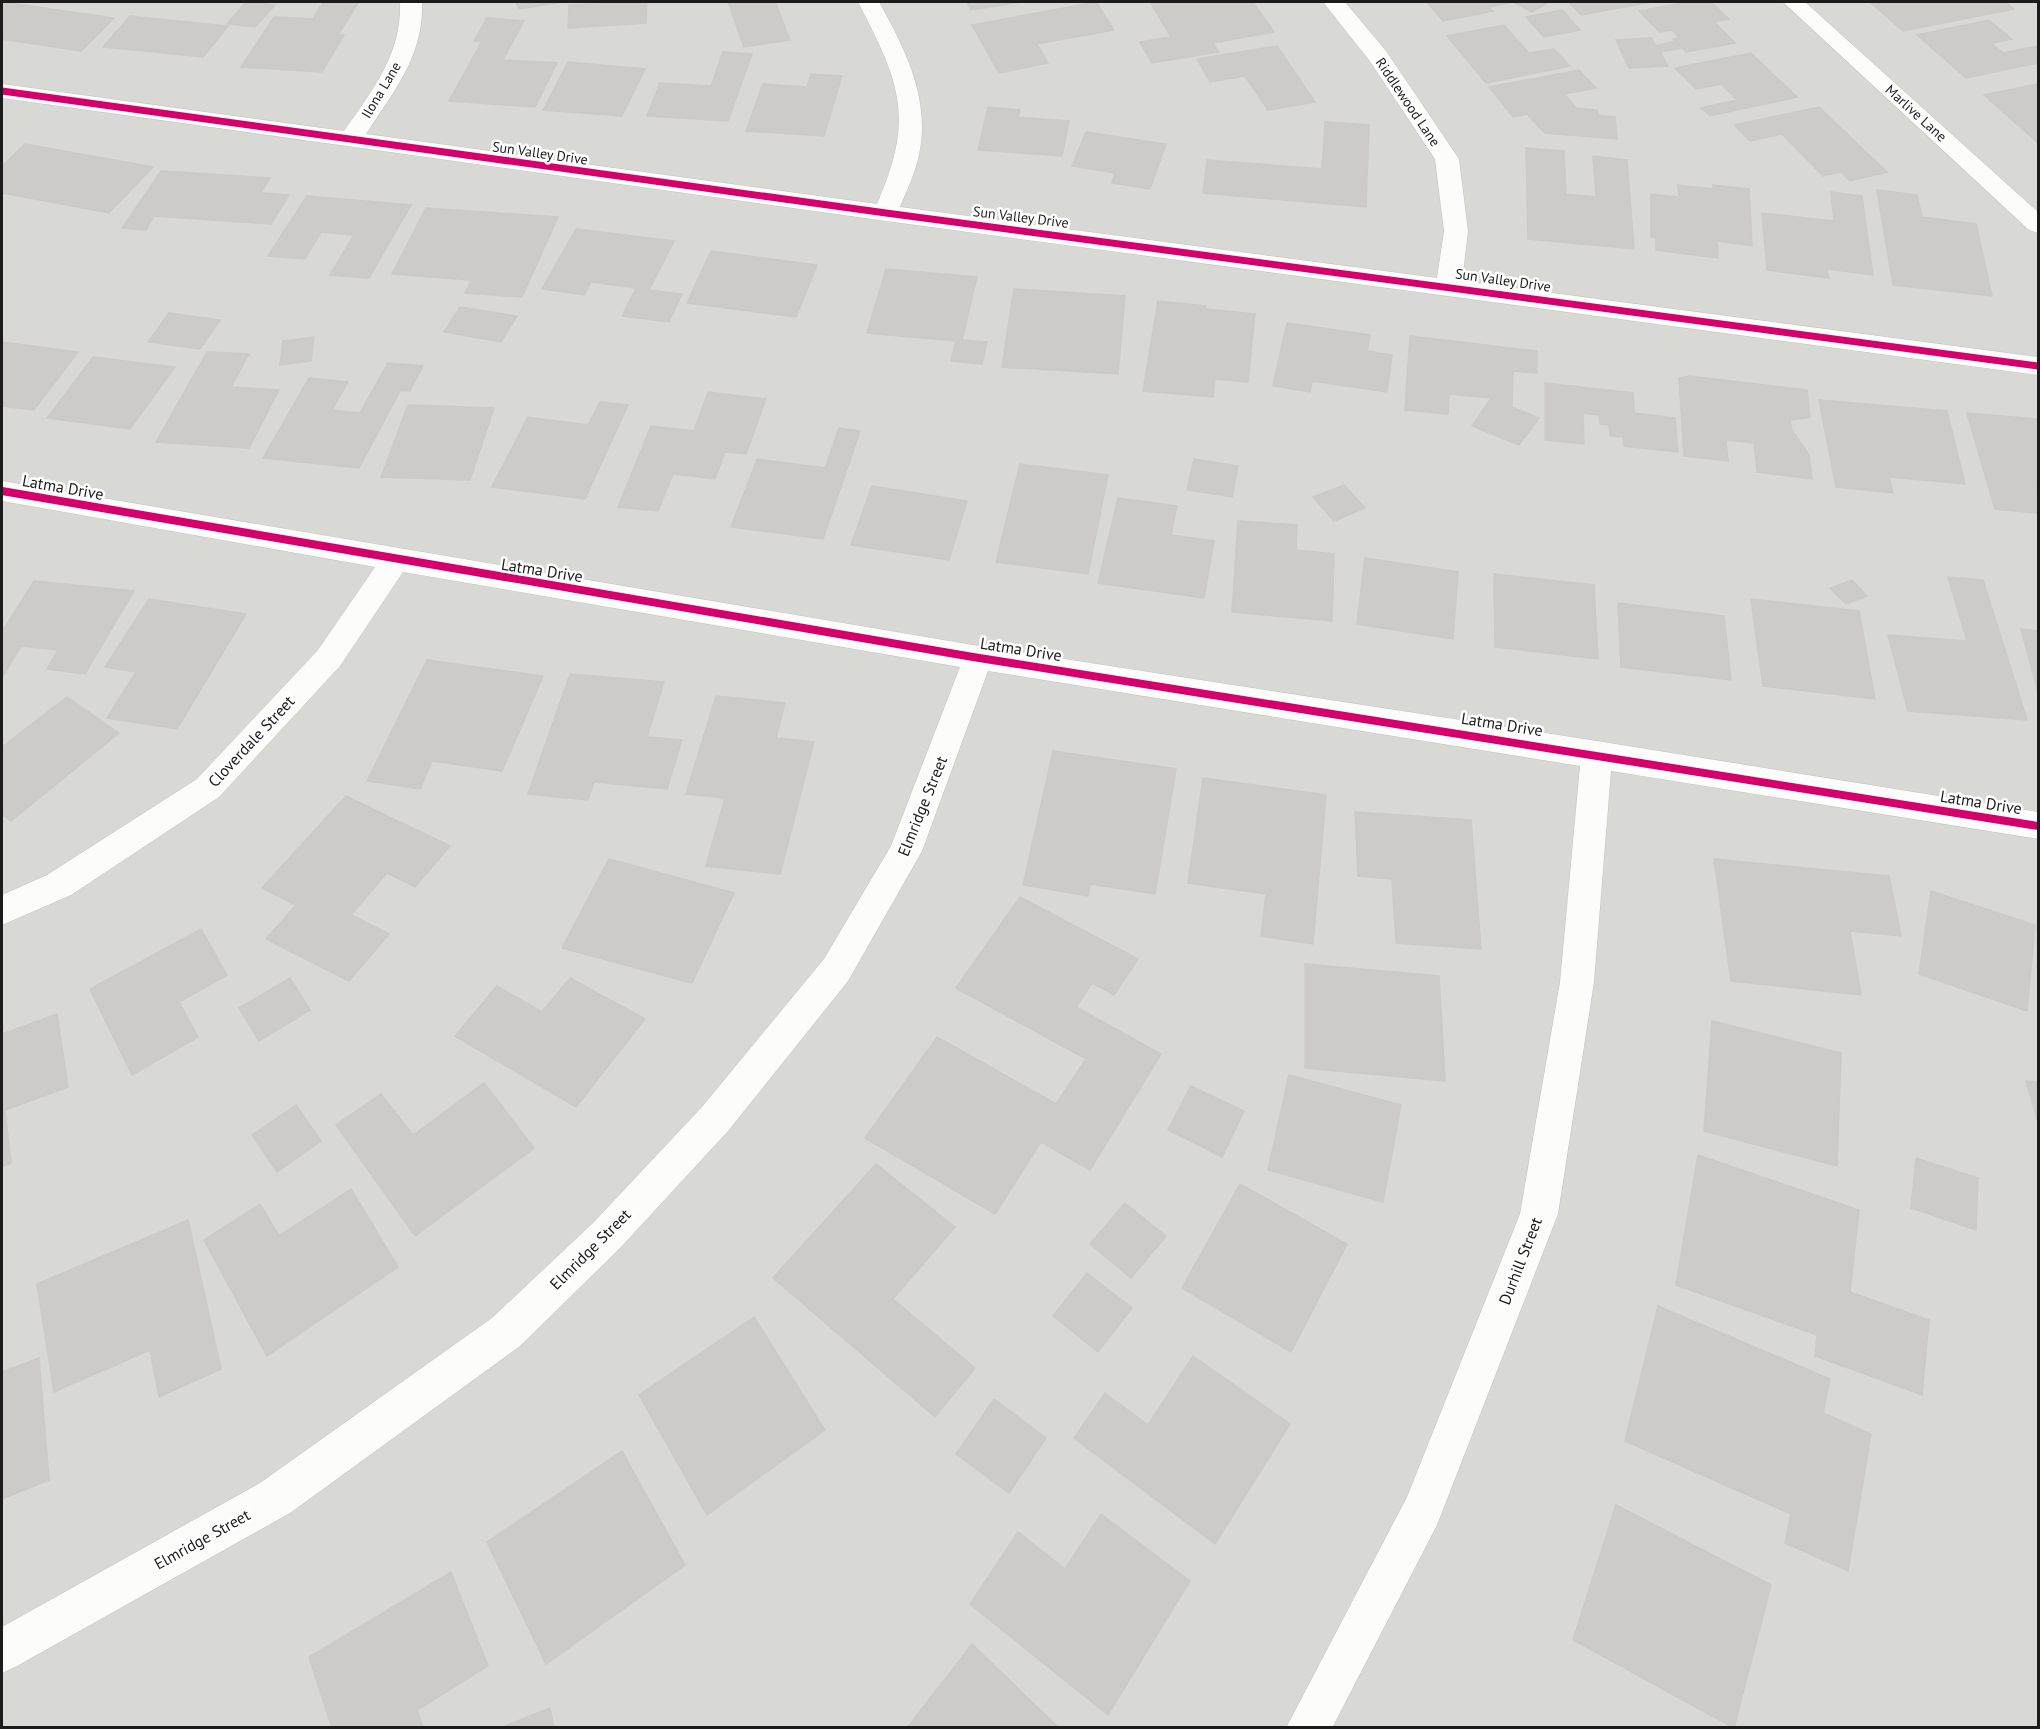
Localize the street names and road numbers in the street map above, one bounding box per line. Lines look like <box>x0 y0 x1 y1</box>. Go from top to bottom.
street label: Riddlewood Lane <box>1372 54 1444 150</box>
street label: Ilona Lane <box>357 58 405 122</box>
street label: Marlive Lane <box>1881 81 1951 145</box>
street label: Sun Valley Drive <box>491 137 589 169</box>
street label: Sun Valley Drive <box>972 202 1070 232</box>
street label: Sun Valley Drive <box>1454 264 1552 296</box>
street label: Latma Drive <box>21 470 105 504</box>
street label: Latma Drive <box>500 554 584 586</box>
street label: Latma Drive <box>979 633 1063 665</box>
street label: Cloverdale Street <box>204 691 299 791</box>
street label: Latma Drive <box>1460 708 1544 740</box>
street label: Elmridge Street <box>893 752 951 859</box>
street label: Latma Drive <box>1939 786 2023 818</box>
street label: Elmridge Street <box>545 1204 635 1294</box>
street label: Durhill Street <box>1494 1214 1546 1308</box>
street label: Elmridge Street <box>151 1504 254 1574</box>

